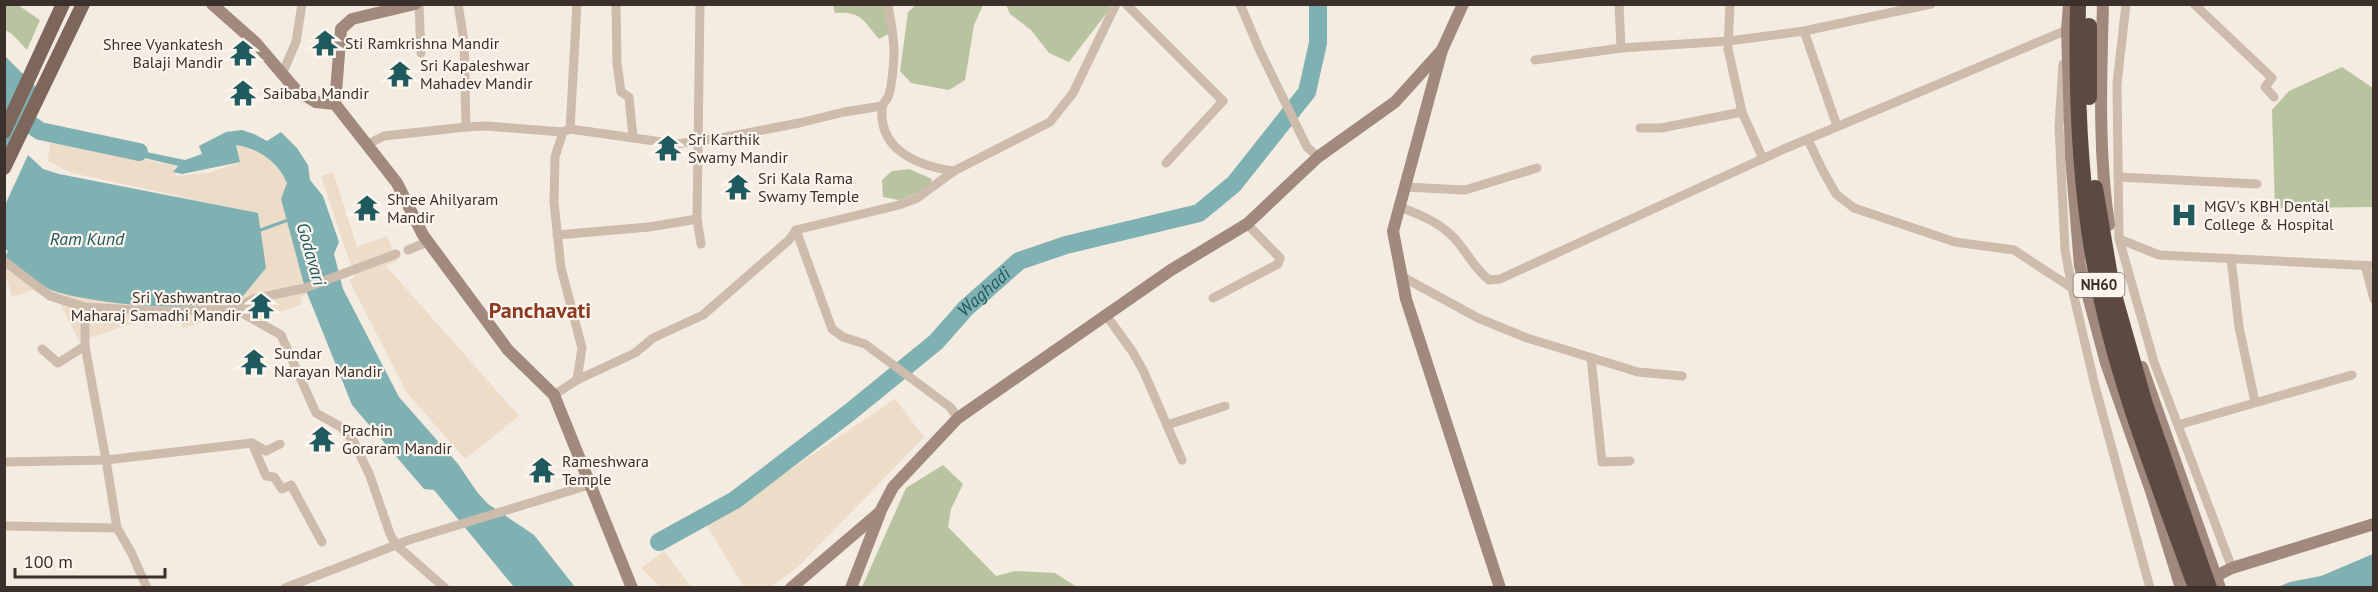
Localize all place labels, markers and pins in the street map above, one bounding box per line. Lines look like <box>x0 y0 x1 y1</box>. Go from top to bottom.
temple icon: Sti Ramkrishna Mandir <box>310 28 340 58</box>
place label: Sti Ramkrishna Mandir <box>345 33 500 53</box>
place label: Shree Vyankatesh Balaji Mandir <box>103 34 224 72</box>
temple icon: Shree Vyankatesh Balaji Mandir <box>228 38 258 68</box>
place label: Sri Kapaleshwar Mahadev Mandir <box>420 55 533 93</box>
temple icon: Sri Kapaleshwar Mahadev Mandir <box>385 59 415 89</box>
temple icon: Saibaba Mandir <box>228 78 258 108</box>
place label: Saibaba Mandir <box>263 83 369 103</box>
place label: Sri Karthik Swamy Mandir <box>688 129 789 167</box>
temple icon: Sri Karthik Swamy Mandir <box>653 133 683 163</box>
place label: Sri Kala Rama Swamy Temple <box>758 168 859 206</box>
temple icon: Sri Kala Rama Swamy Temple <box>723 172 753 202</box>
place label: Shree Ahilyaram Mandir <box>387 189 498 227</box>
temple icon: Shree Ahilyaram Mandir <box>352 193 382 223</box>
place label: MGV's KBH Dental College & Hospital <box>2204 196 2334 234</box>
hospital icon: MGV's KBH Dental College & Hospital <box>2169 200 2199 230</box>
place label: Sri Yashwantrao Maharaj Samadhi Mandir <box>71 287 242 325</box>
temple icon: Sri Yashwantrao Maharaj Samadhi Mandir <box>246 291 276 321</box>
place label: Sundar Narayan Mandir <box>274 343 383 381</box>
temple icon: Sundar Narayan Mandir <box>239 347 269 377</box>
place label: Prachin Goraram Mandir <box>342 420 453 458</box>
temple icon: Prachin Goraram Mandir <box>307 424 337 454</box>
place label: Rameshwara Temple <box>562 451 649 489</box>
temple icon: Rameshwara Temple <box>527 455 557 485</box>

